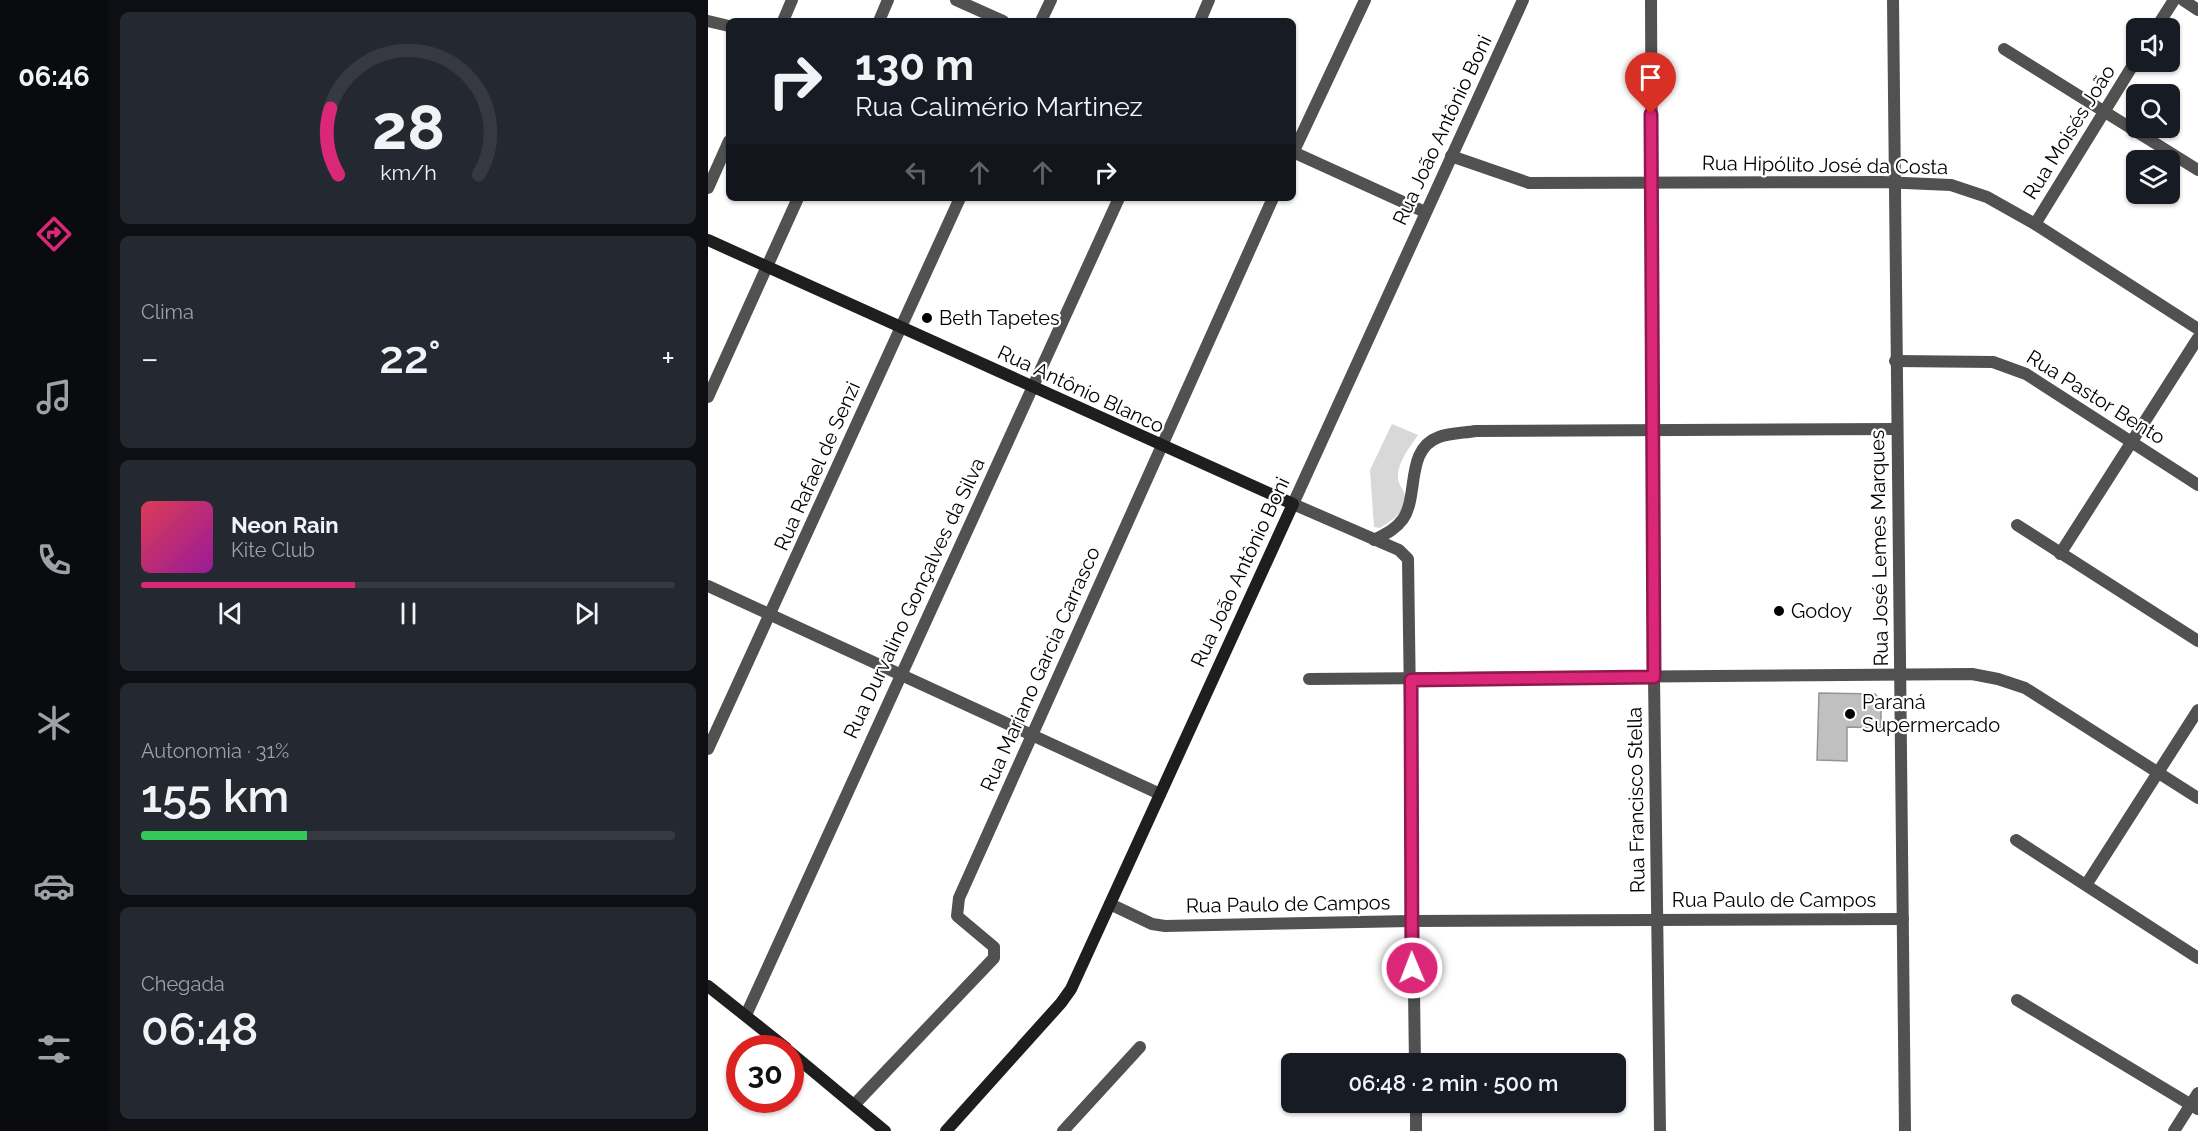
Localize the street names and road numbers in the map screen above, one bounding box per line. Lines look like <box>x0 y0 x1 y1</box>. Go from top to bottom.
street label: Rua João Antônio Boni <box>1387 31 1497 229</box>
street label: Rua Moisés João <box>2018 60 2120 204</box>
street label: Rua Hipólito José da Costa <box>1702 151 1948 179</box>
street label: Rua Antônio Blanco <box>994 340 1168 438</box>
street label: Rua Pastor Bento <box>2022 345 2170 449</box>
street label: Rua Rafael de Senzi <box>769 378 865 554</box>
street label: Rua José Lemes Marques <box>1865 429 1893 667</box>
street label: Rua Durvalino Gonçalves da Silva <box>838 454 990 742</box>
street label: Rua João Antônio Boni <box>1185 473 1295 671</box>
street label: Rua Mariano Garcia Carrasco <box>975 543 1105 795</box>
street label: Rua Francisco Stella <box>1622 707 1650 893</box>
street label: Rua Paulo de Campos <box>1672 888 1876 912</box>
street label: Rua Paulo de Campos <box>1186 890 1390 918</box>

